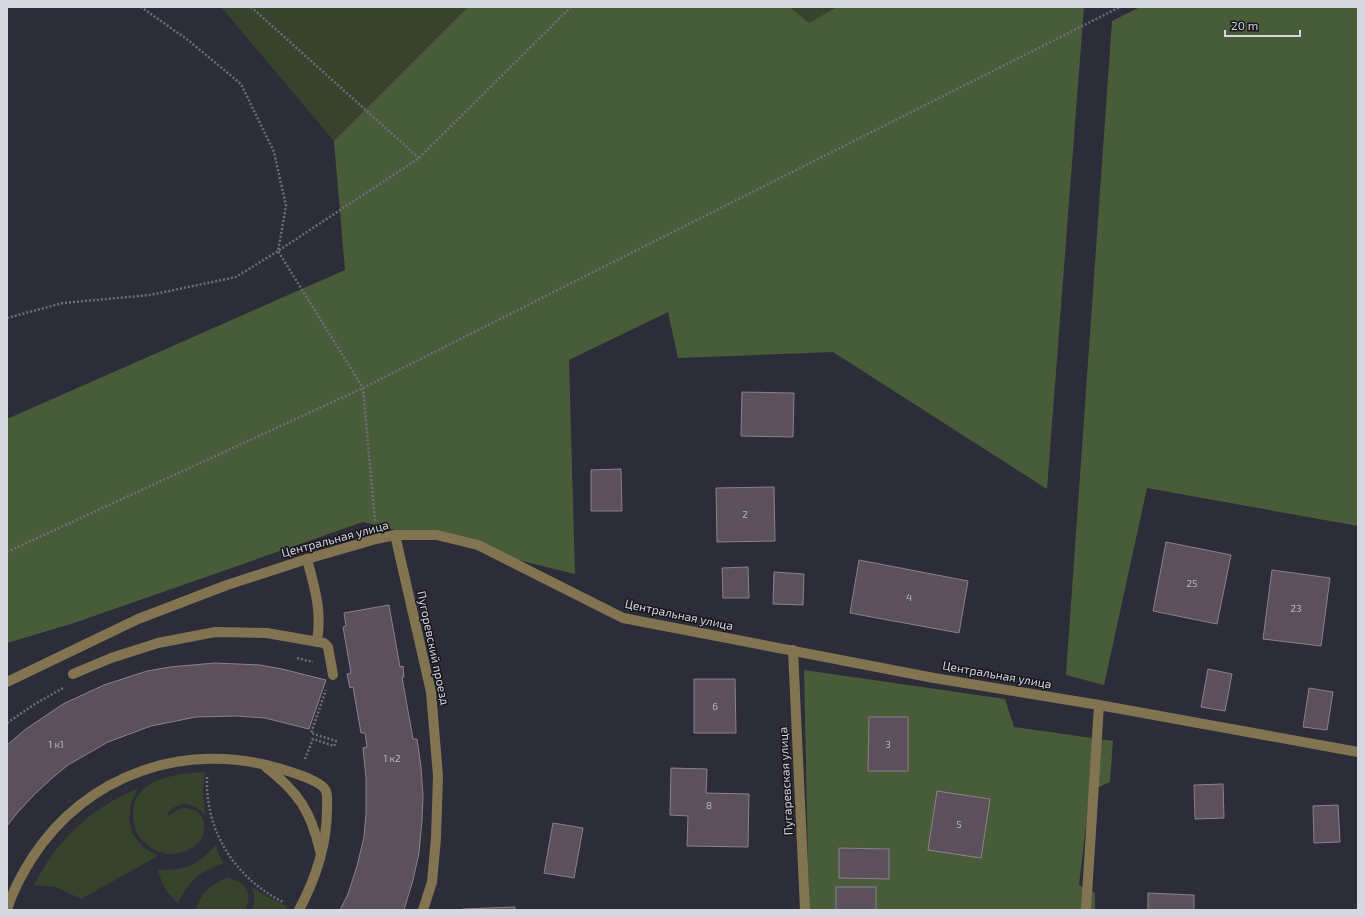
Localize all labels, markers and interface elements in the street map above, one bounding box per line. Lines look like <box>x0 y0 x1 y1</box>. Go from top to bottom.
scale bar <box>1225 12 1300 38</box>
text: 20 m <box>1231 18 1258 32</box>
house number: 2 <box>742 508 748 520</box>
street label: Центральная улица <box>280 517 390 560</box>
house number: 25 <box>1187 577 1197 589</box>
street label: Пугоревский проезд <box>414 590 453 706</box>
house number: 4 <box>906 591 912 603</box>
street label: Центральная улица <box>623 596 735 633</box>
house number: 23 <box>1290 602 1302 614</box>
street label: Центральная улица <box>941 658 1053 691</box>
house number: 6 <box>712 700 718 712</box>
street label: Пугаревская улица <box>775 727 796 836</box>
house number: 1 к1 <box>48 738 64 750</box>
house number: 3 <box>885 738 891 750</box>
house number: 1 к2 <box>383 752 401 764</box>
house number: 8 <box>706 799 712 811</box>
house number: 5 <box>956 818 962 830</box>

